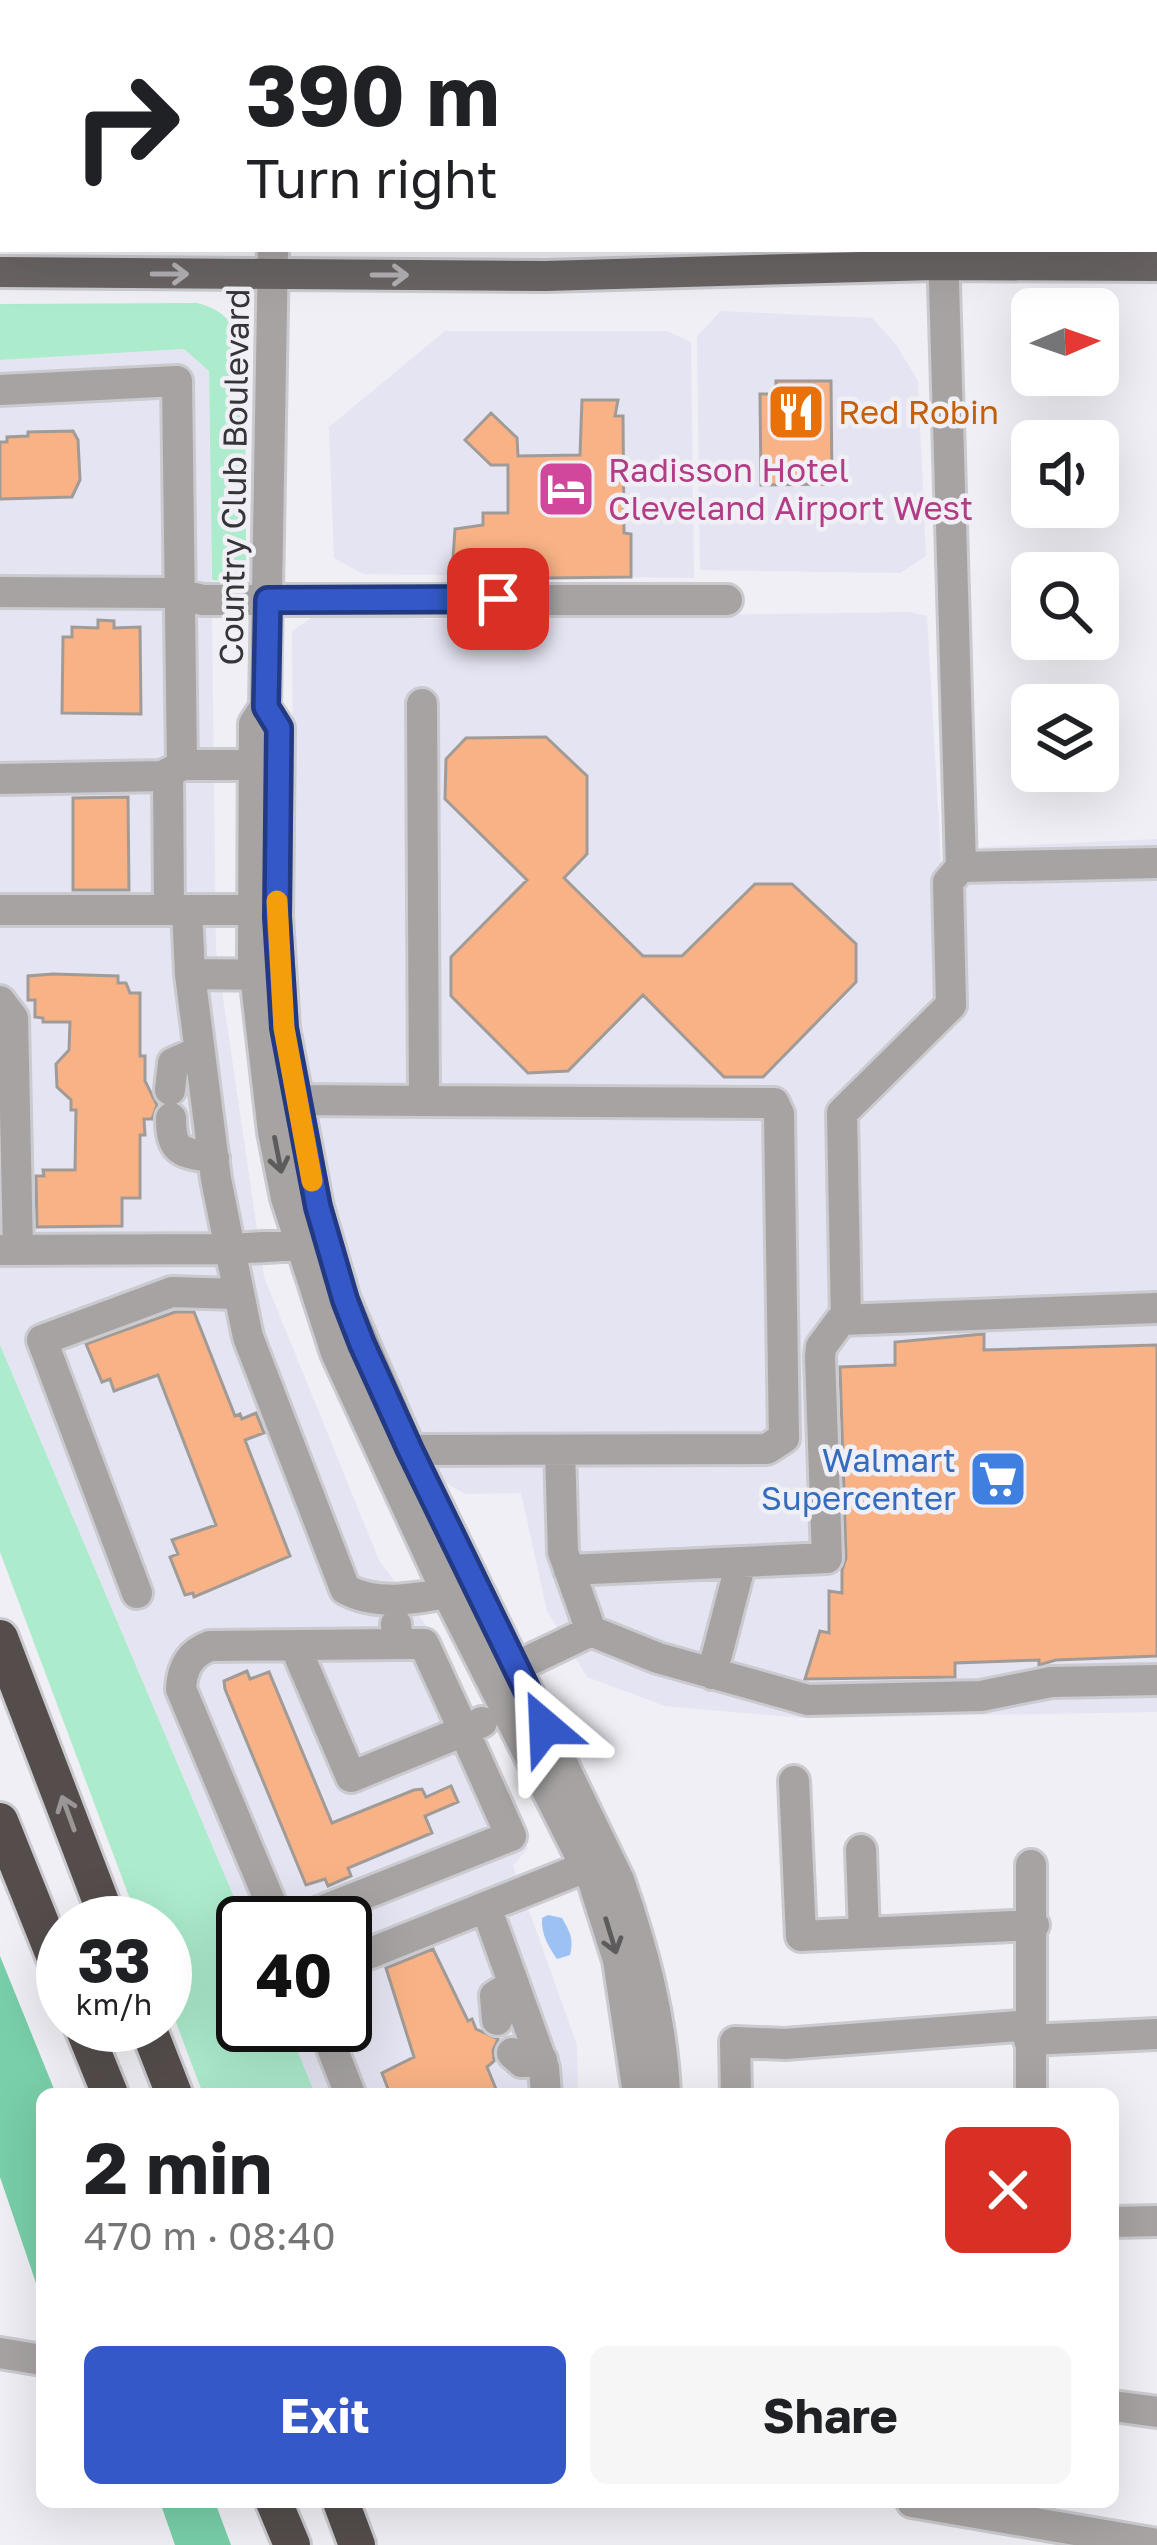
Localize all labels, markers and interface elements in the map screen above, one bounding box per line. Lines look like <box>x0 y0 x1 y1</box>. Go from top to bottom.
text: 390 m <box>246 44 500 144</box>
icon: right <box>48 48 204 204</box>
text: Turn right <box>246 145 498 210</box>
one-way arrow <box>150 263 189 285</box>
one-way arrow <box>370 264 409 286</box>
street label: Country Club Boulevard <box>211 288 256 666</box>
north arrow <box>1011 288 1119 396</box>
map controls <box>1011 288 1119 792</box>
restaurant icon: Red Robin <box>765 381 827 443</box>
place label: Red Robin <box>838 392 999 431</box>
button: sound <box>1011 420 1119 528</box>
place label: Radisson Hotel Cleveland Airport West <box>608 450 973 527</box>
hotel icon: Radisson Hotel Cleveland Airport West <box>535 458 597 520</box>
pin <box>447 548 549 650</box>
button: search <box>1011 552 1119 660</box>
icon: arrive <box>465 566 531 632</box>
button: layers <box>1011 684 1119 792</box>
one-way arrow <box>268 1134 290 1173</box>
place label: Walmart Supercenter <box>761 1440 956 1517</box>
supermarket icon: Walmart Supercenter <box>967 1448 1029 1510</box>
position arrow <box>482 1664 608 1790</box>
one-way arrow <box>55 1796 77 1833</box>
speed limit sign: 40 <box>216 1896 372 2052</box>
one-way arrow <box>601 1916 623 1954</box>
text: 33 <box>77 1923 151 1995</box>
text: km/h <box>76 1986 152 2022</box>
text: 2 min <box>84 2123 272 2210</box>
button: close <box>945 2127 1071 2253</box>
text: 470 m · 08:40 <box>84 2212 336 2259</box>
button: Exit <box>84 2346 566 2484</box>
button: Share <box>590 2346 1071 2484</box>

